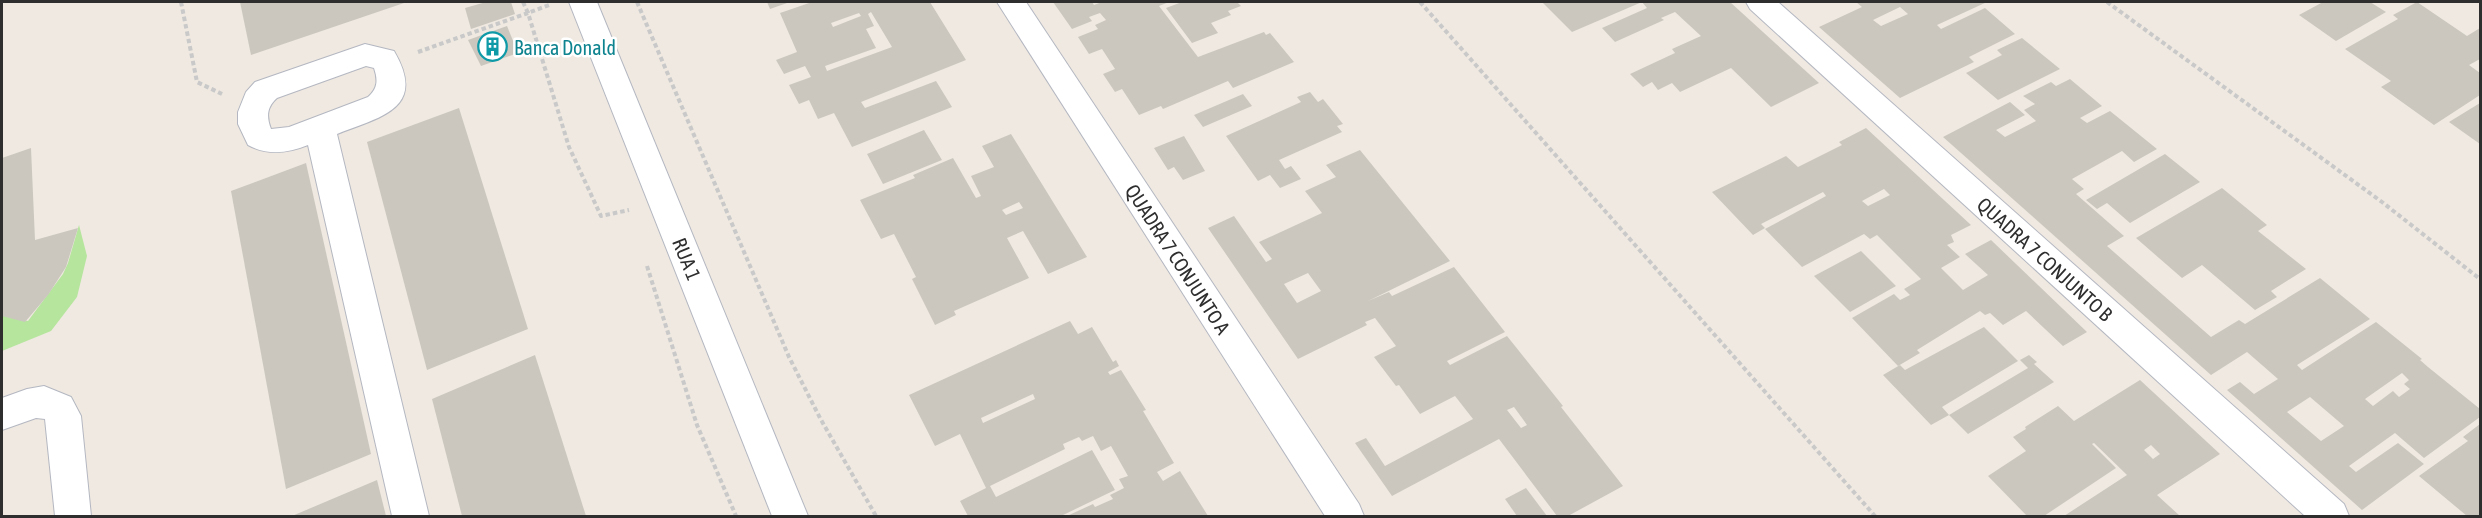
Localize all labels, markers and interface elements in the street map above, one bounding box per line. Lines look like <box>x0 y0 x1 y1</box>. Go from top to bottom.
building icon: Banca Donald <box>477 31 509 63</box>
place label: Banca Donald <box>514 36 616 59</box>
street label: QUADRA 7 CONJUNTO A <box>1121 180 1235 338</box>
street label: QUADRA 7 CONJUNTO B <box>1973 192 2118 326</box>
street label: RUA 1 <box>668 234 706 284</box>

